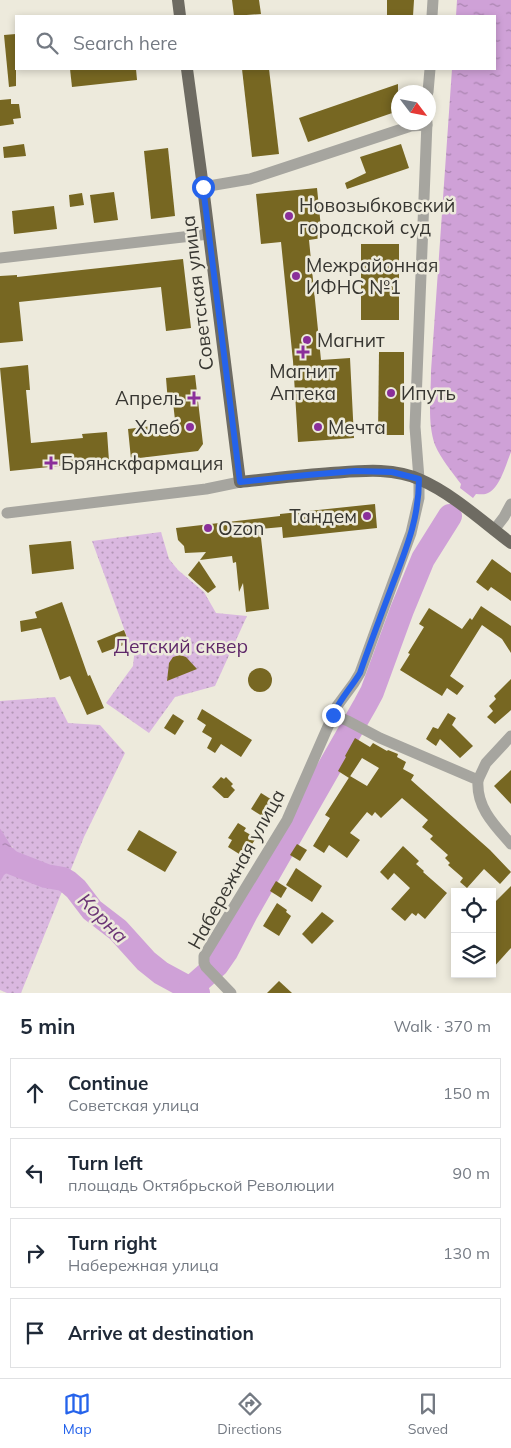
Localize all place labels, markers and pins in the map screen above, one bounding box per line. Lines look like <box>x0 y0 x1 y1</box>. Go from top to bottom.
place label: Новозыбковский городской суд <box>299 193 455 239</box>
marker: Новозыбковский городской суд <box>283 210 295 222</box>
place label: Межрайонная ИФНС №1 <box>306 253 438 299</box>
marker: Межрайонная ИФНС №1 <box>290 270 302 282</box>
place label: Магнит <box>317 328 385 352</box>
marker: Магнит <box>301 334 313 346</box>
marker: Магнит Аптека <box>297 346 309 358</box>
place label: Магнит Аптека <box>269 359 337 405</box>
place label: Ипуть <box>401 381 456 405</box>
place label: Апрель <box>115 386 184 410</box>
marker: Ипуть <box>385 387 397 399</box>
marker: Апрель <box>188 392 200 404</box>
place label: Хлеб <box>135 415 180 439</box>
place label: Мечта <box>328 415 386 439</box>
marker: Хлеб <box>184 421 196 433</box>
marker: Мечта <box>312 421 324 433</box>
place label: Брянскфармация <box>61 451 224 475</box>
marker: Брянскфармация <box>45 457 57 469</box>
place label: Тандем <box>289 504 357 528</box>
marker: Тандем <box>361 510 373 522</box>
place label: Ozon <box>218 516 264 540</box>
marker: Ozon <box>202 522 214 534</box>

